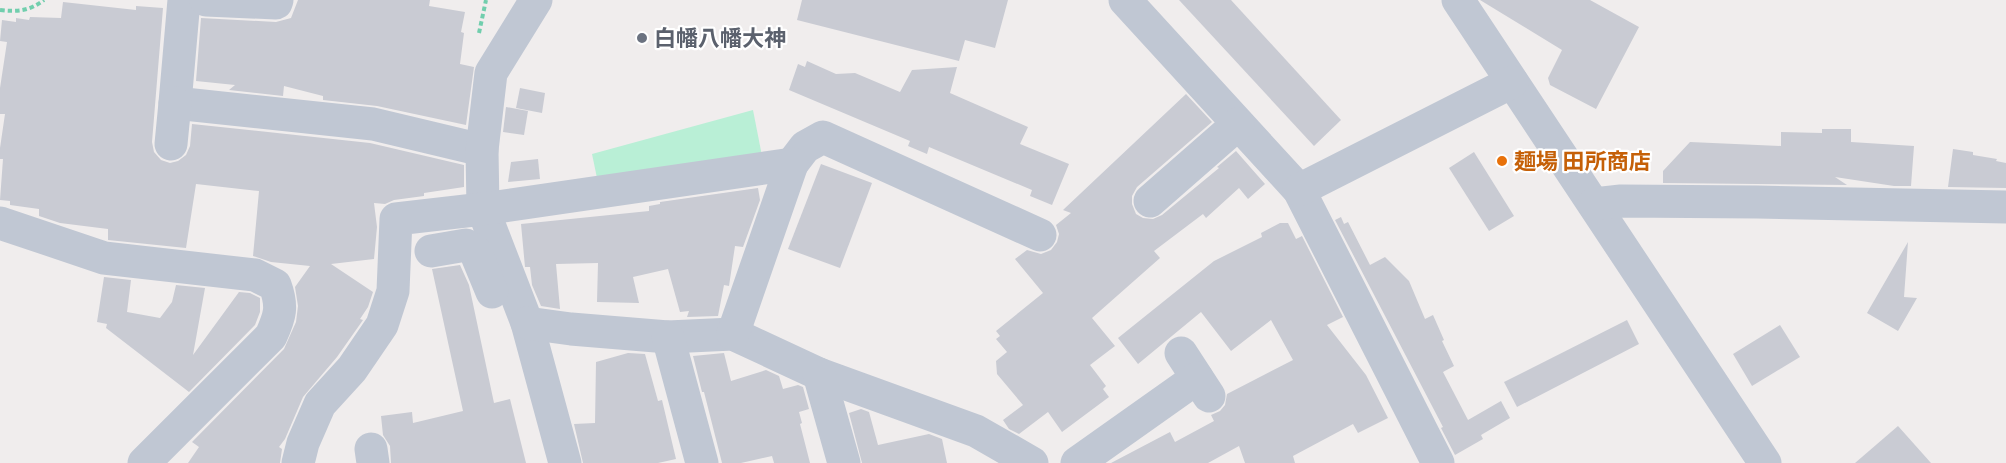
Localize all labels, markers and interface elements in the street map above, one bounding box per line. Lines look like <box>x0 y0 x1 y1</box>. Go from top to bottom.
place label: 白幡八幡大神 <box>654 25 786 52</box>
marker: 白幡八幡大神 <box>635 31 649 45</box>
place label: 麺場 田所商店 <box>1514 148 1651 175</box>
marker: 麺場 田所商店 <box>1495 154 1509 168</box>

